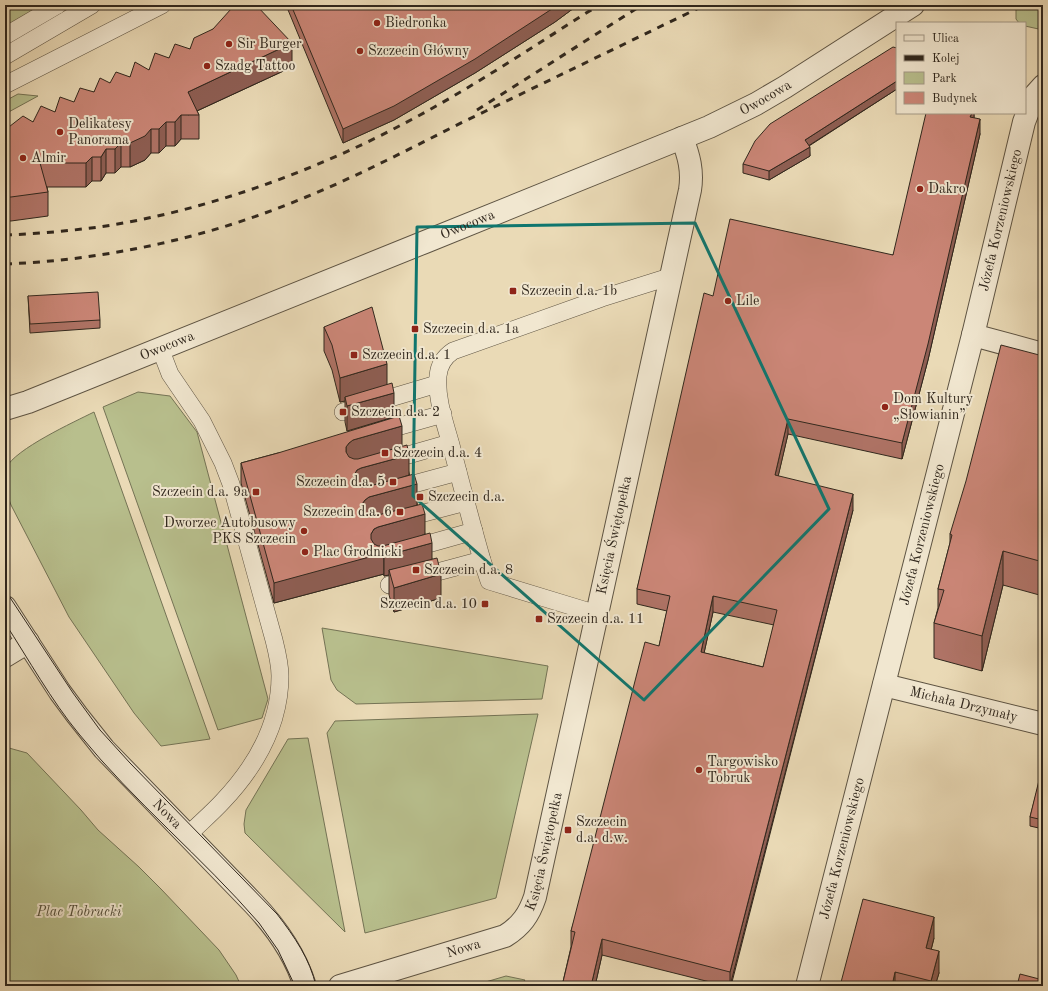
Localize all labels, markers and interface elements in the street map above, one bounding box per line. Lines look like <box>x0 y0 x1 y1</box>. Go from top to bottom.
place label: Biedronka <box>385 16 447 30</box>
marker: Biedronka <box>372 18 382 28</box>
legend <box>896 22 1026 114</box>
text: Ulica <box>932 33 959 45</box>
place label: Sir Burger <box>237 37 302 51</box>
marker: Sir Burger <box>224 39 234 49</box>
place label: Szczecin Główny <box>368 44 470 58</box>
marker: Szczecin Główny <box>355 46 365 56</box>
text: Kolej <box>932 53 960 65</box>
place label: Szadg Tattoo <box>215 59 295 73</box>
marker: Szadg Tattoo <box>202 61 212 71</box>
text: Park <box>932 73 957 85</box>
street label: Owocowa <box>737 78 794 118</box>
text: Budynek <box>932 93 978 105</box>
place label: Delikatesy Panorama <box>68 117 133 147</box>
marker: Delikatesy Panorama <box>55 127 65 137</box>
street label: Józefa Korzeniowskiego <box>977 148 1024 293</box>
place label: Almir <box>31 151 66 165</box>
marker: Almir <box>18 153 28 163</box>
place label: Dakro <box>928 182 966 196</box>
marker: Dakro <box>915 184 925 194</box>
street label: Owocowa <box>438 208 497 242</box>
place label: Szczecin d.a. 1b <box>521 284 617 298</box>
marker: Szczecin d.a. 1b <box>508 286 518 296</box>
place label: Lile <box>736 294 759 308</box>
marker: Lile <box>723 296 733 306</box>
place label: Szczecin d.a. 1a <box>423 322 519 336</box>
marker: Szczecin d.a. 1a <box>410 324 420 334</box>
street label: Owocowa <box>138 329 196 363</box>
place label: Szczecin d.a. 1 <box>362 348 451 362</box>
marker: Szczecin d.a. 1 <box>349 350 359 360</box>
place label: Dom Kultury „Słowianin” <box>893 392 974 422</box>
marker: Dom Kultury „Słowianin” <box>880 402 890 412</box>
place label: Szczecin d.a. 2 <box>351 405 440 419</box>
marker: Szczecin d.a. 2 <box>338 407 348 417</box>
place label: Szczecin d.a. 4 <box>393 446 482 460</box>
marker: Szczecin d.a. 4 <box>380 448 390 458</box>
street label: Józefa Korzeniowskiego <box>897 462 947 607</box>
place label: Szczecin d.a. 5 <box>296 475 385 489</box>
street label: Księcia Świętopełka <box>594 475 634 596</box>
marker: Szczecin d.a. 5 <box>388 477 398 487</box>
place label: Szczecin d.a. 9a <box>152 485 248 499</box>
marker: Szczecin d.a. 9a <box>251 487 261 497</box>
place label: Szczecin d.a. <box>428 490 505 504</box>
marker: Szczecin d.a. <box>415 492 425 502</box>
place label: Szczecin d.a. 6 <box>303 505 392 519</box>
marker: Szczecin d.a. 6 <box>395 507 405 517</box>
place label: Dworzec Autobusowy PKS Szczecin <box>164 516 297 546</box>
marker: Dworzec Autobusowy PKS Szczecin <box>299 526 309 536</box>
place label: Plac Grodnicki <box>313 545 402 559</box>
marker: Plac Grodnicki <box>300 547 310 557</box>
place label: Szczecin d.a. 8 <box>424 563 513 577</box>
marker: Szczecin d.a. 8 <box>411 565 421 575</box>
place label: Szczecin d.a. 10 <box>380 597 477 611</box>
marker: Szczecin d.a. 10 <box>480 599 490 609</box>
place label: Szczecin d.a. 11 <box>547 612 644 626</box>
marker: Szczecin d.a. 11 <box>534 614 544 624</box>
street label: Michała Drzymały <box>908 685 1020 725</box>
place label: Targowisko Tobruk <box>707 755 778 785</box>
marker: Targowisko Tobruk <box>694 765 704 775</box>
street label: Józefa Korzeniowskiego <box>817 776 867 921</box>
street label: Księcia Świętopełka <box>523 791 565 913</box>
street label: Nowa <box>150 797 184 832</box>
place label: Szczecin d.a. d.w. <box>576 815 628 845</box>
marker: Szczecin d.a. d.w. <box>563 825 573 835</box>
park label: Plac Tobrucki <box>36 905 122 919</box>
street label: Nowa <box>445 937 482 960</box>

